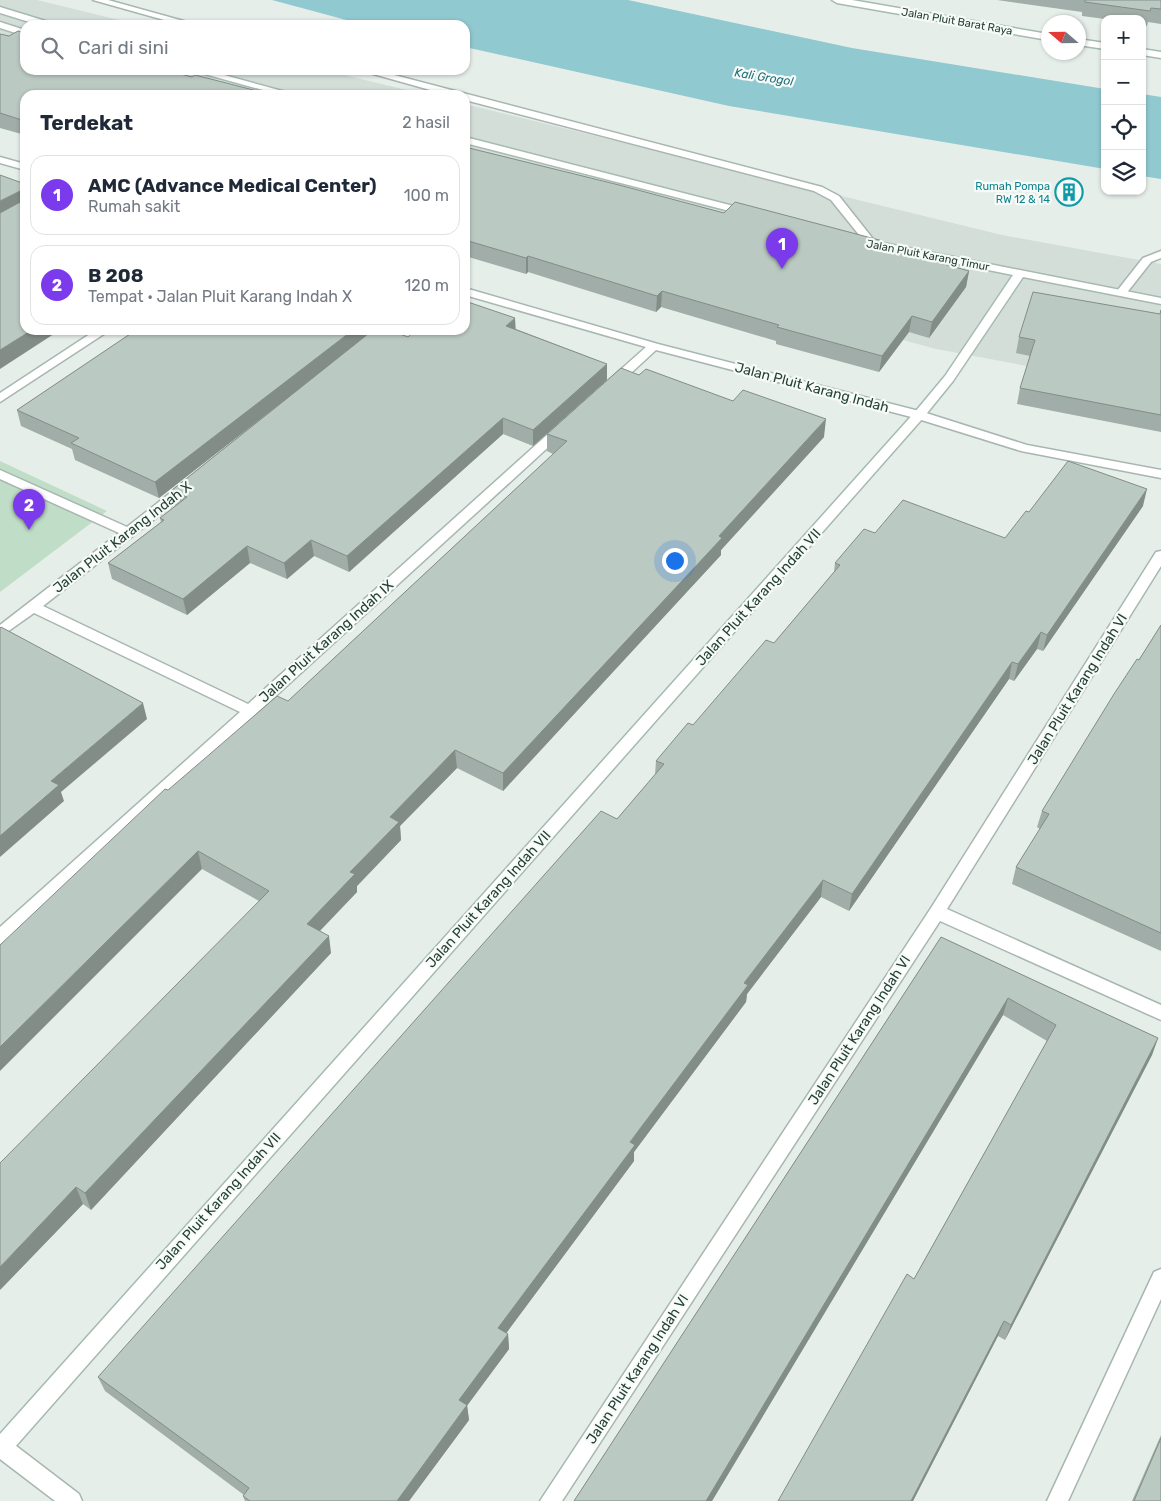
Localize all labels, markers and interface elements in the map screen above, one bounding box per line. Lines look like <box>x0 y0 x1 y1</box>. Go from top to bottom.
street label: Jalan Pluit Barat Raya <box>900 5 1014 38</box>
north arrow <box>1041 15 1086 60</box>
map controls <box>1101 15 1146 195</box>
button: + <box>1101 15 1146 60</box>
search box <box>20 20 470 75</box>
icon: search <box>38 34 66 62</box>
text: Cari di sini <box>78 36 169 59</box>
button: − <box>1101 60 1146 105</box>
water label: Kali Grogol <box>734 65 795 89</box>
button: locate <box>1101 105 1146 150</box>
text: Terdekat <box>40 110 133 135</box>
text: 2 hasil <box>402 113 450 132</box>
button: layers <box>1101 150 1146 195</box>
text: AMC (Advance Medical Center) <box>88 174 376 197</box>
building icon: Rumah Pompa RW 12 & 14 <box>1054 177 1084 207</box>
place label: Rumah Pompa RW 12 & 14 <box>975 180 1050 206</box>
text: 1 <box>53 186 61 205</box>
text: 100 m <box>404 186 449 205</box>
text: Rumah sakit <box>88 197 180 216</box>
pin: 1 <box>766 228 798 269</box>
street label: Jalan Pluit Karang Timur <box>865 237 991 274</box>
text: B 208 <box>88 264 144 287</box>
text: 2 <box>52 276 62 295</box>
text: 120 m <box>404 276 449 295</box>
text: Tempat · Jalan Pluit Karang Indah X <box>88 287 352 306</box>
street label: Jalan Pluit Karang Indah <box>733 359 891 416</box>
street label: Jalan Pluit Karang Indah X <box>50 478 195 597</box>
pin: 2 <box>13 489 45 530</box>
street label: Jalan Pluit Karang Indah VII <box>692 525 824 669</box>
your location <box>662 548 688 574</box>
street label: Jalan Pluit Karang Indah IX <box>256 576 397 706</box>
street label: Jalan Pluit Karang Indah VI <box>1024 611 1131 768</box>
street label: Jalan Pluit Karang Indah VII <box>422 827 554 971</box>
street label: Jalan Pluit Karang Indah VI <box>805 952 914 1108</box>
street label: Jalan Pluit Karang Indah VII <box>152 1129 284 1273</box>
street label: Jalan Pluit Karang Indah VI <box>583 1291 692 1447</box>

